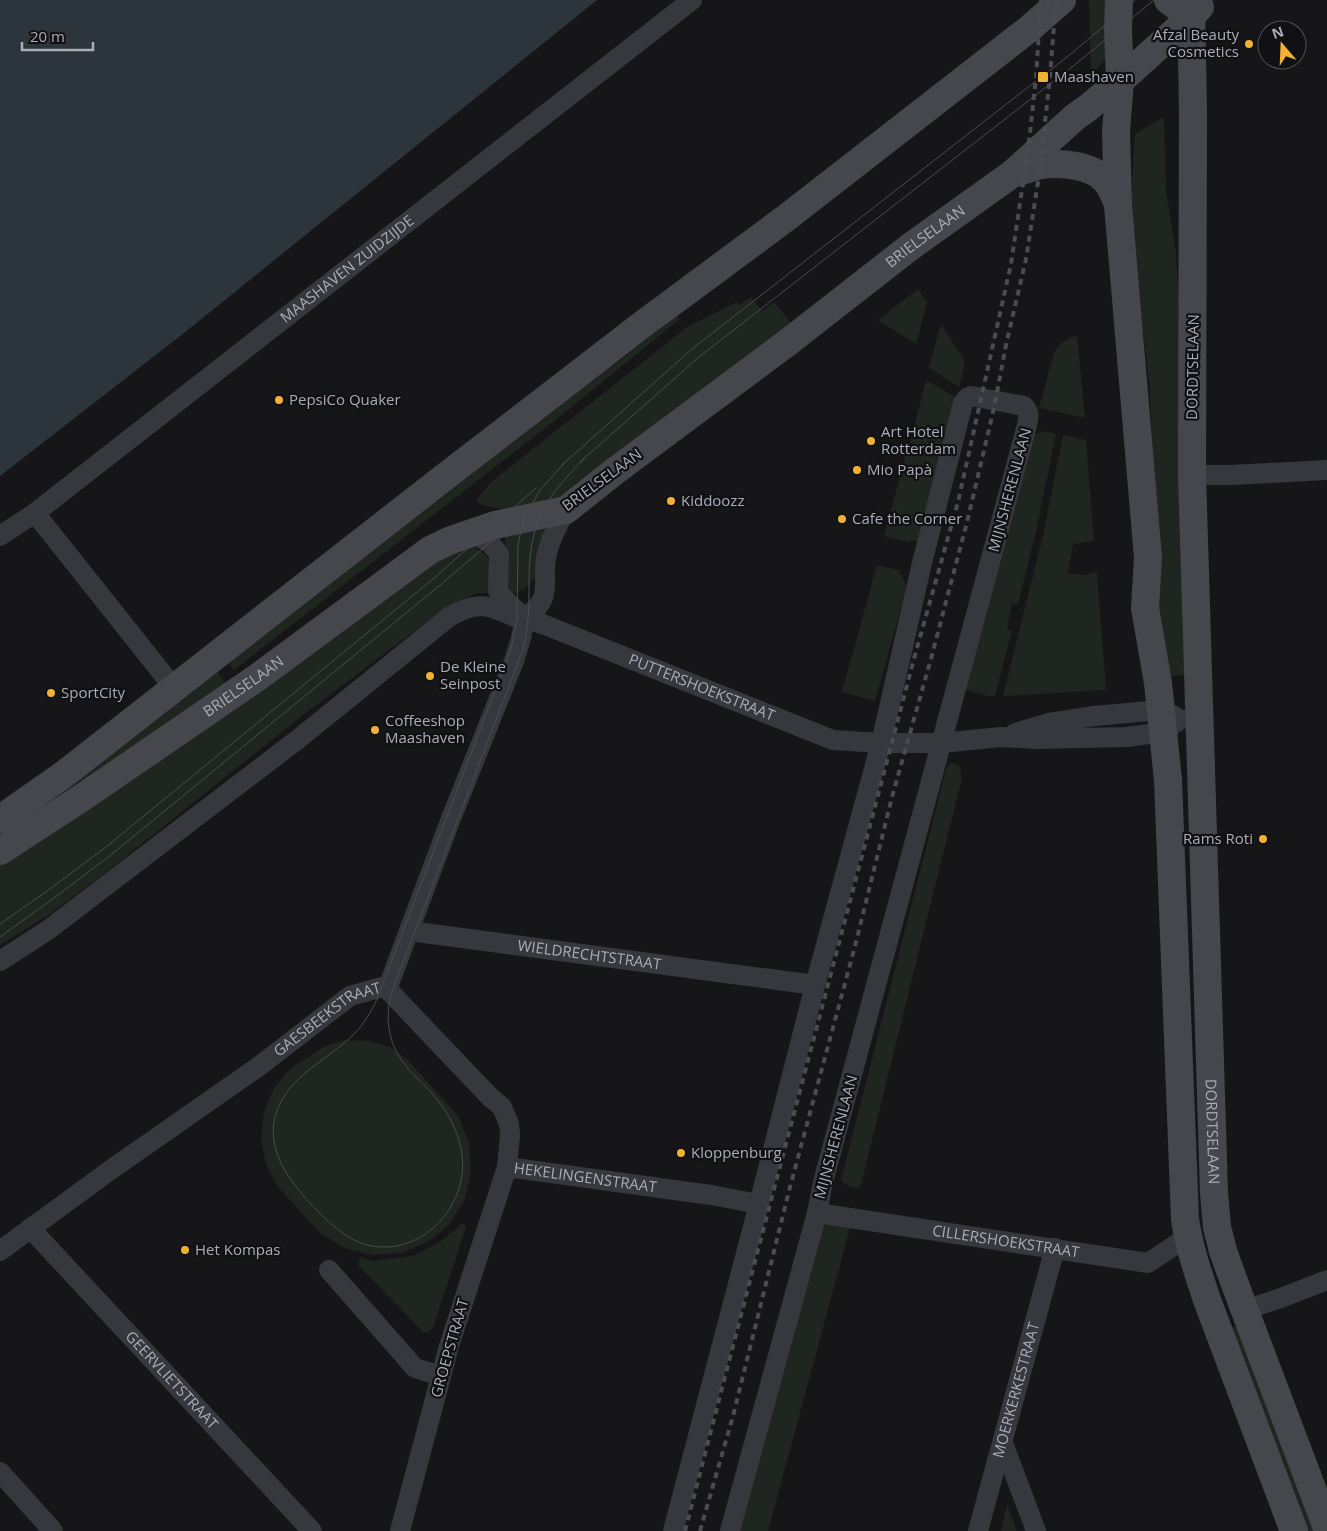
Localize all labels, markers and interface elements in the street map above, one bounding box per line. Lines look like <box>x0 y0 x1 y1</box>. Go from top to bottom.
scale bar <box>22 20 94 52</box>
north arrow <box>1257 20 1307 70</box>
text: N <box>1269 21 1286 43</box>
place label: Afzal Beauty Cosmetics <box>1153 24 1239 61</box>
text: 20 m <box>30 26 65 46</box>
marker: Afzal Beauty Cosmetics <box>1243 38 1255 50</box>
place label: Maashaven <box>1054 66 1134 86</box>
marker: Maashaven <box>1036 70 1050 84</box>
street label: BRIELSELAAN <box>881 200 969 272</box>
street label: MAASHAVEN ZUIDZIJDE <box>276 210 418 327</box>
street label: DORDTSELAAN <box>1181 314 1203 420</box>
place label: PepsiCo Quaker <box>289 389 401 409</box>
marker: PepsiCo Quaker <box>273 394 285 406</box>
place label: Art Hotel Rotterdam <box>881 421 956 458</box>
street label: MIJNSHERENLAAN <box>983 426 1035 554</box>
marker: Art Hotel Rotterdam <box>865 435 877 447</box>
street label: BRIELSELAAN <box>558 443 645 515</box>
place label: Mio Papà <box>867 459 932 479</box>
marker: Mio Papà <box>851 464 863 476</box>
place label: Kiddoozz <box>681 490 744 510</box>
marker: Kiddoozz <box>665 495 677 507</box>
place label: Cafe the Corner <box>852 508 962 528</box>
marker: Cafe the Corner <box>836 513 848 525</box>
street label: PUTTERSHOEKSTRAAT <box>626 648 779 725</box>
street label: BRIELSELAAN <box>199 650 287 721</box>
place label: De Kleine Seinpost <box>440 656 506 693</box>
marker: De Kleine Seinpost <box>424 670 436 682</box>
place label: SportCity <box>61 682 125 702</box>
marker: SportCity <box>45 687 57 699</box>
place label: Coffeeshop Maashaven <box>385 710 465 747</box>
marker: Coffeeshop Maashaven <box>369 724 381 736</box>
place label: Rams Roti <box>1183 828 1253 848</box>
marker: Rams Roti <box>1257 833 1269 845</box>
street label: WIELDRECHTSTRAAT <box>517 935 663 974</box>
street label: GAESBEEKSTRAAT <box>269 977 384 1061</box>
street label: MIJNSHERENLAAN <box>809 1073 861 1201</box>
street label: DORDTSELAAN <box>1202 1079 1225 1185</box>
place label: Kloppenburg <box>691 1142 782 1162</box>
marker: Kloppenburg <box>675 1147 687 1159</box>
street label: HEKELINGENSTRAAT <box>513 1157 659 1197</box>
street label: CILLERSHOEKSTRAAT <box>931 1220 1082 1262</box>
place label: Het Kompas <box>195 1239 280 1259</box>
marker: Het Kompas <box>179 1244 191 1256</box>
street label: GROEPSTRAAT <box>425 1295 473 1400</box>
street label: MOERKERKESTRAAT <box>987 1319 1044 1460</box>
street label: GEERVLIETSTRAAT <box>122 1326 224 1434</box>

